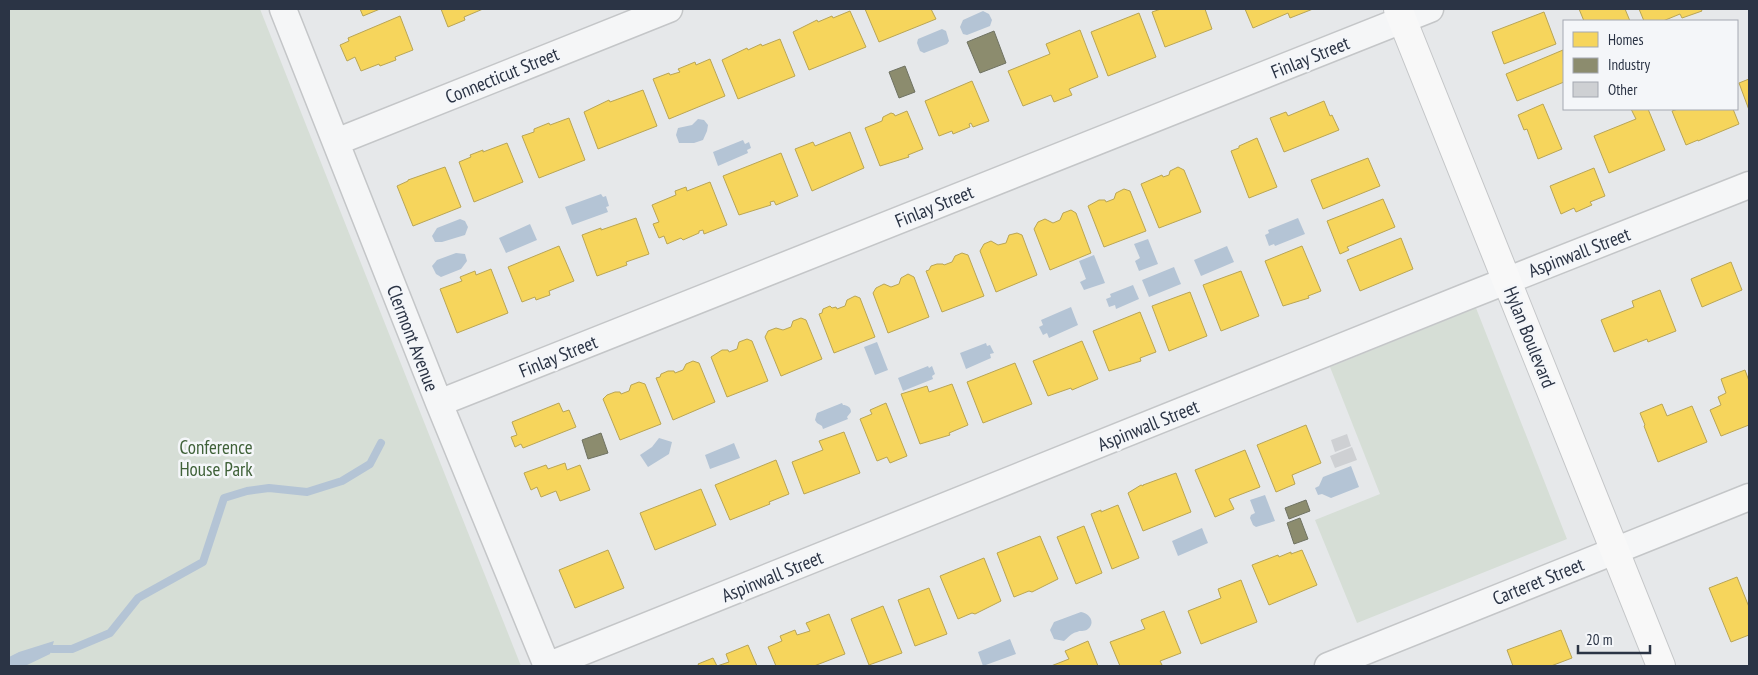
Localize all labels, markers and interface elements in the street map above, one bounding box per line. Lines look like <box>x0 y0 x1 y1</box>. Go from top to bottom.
legend <box>1563 20 1738 110</box>
street label: Finlay Street <box>1267 30 1353 84</box>
text: Homes <box>1608 30 1644 49</box>
street label: Connecticut Street <box>442 41 563 109</box>
text: Industry <box>1608 55 1650 74</box>
text: Other <box>1608 80 1638 99</box>
street label: Finlay Street <box>891 179 977 233</box>
street label: Aspinwall Street <box>1525 221 1634 282</box>
street label: Clermont Avenue <box>382 281 444 395</box>
street label: Hylan Boulevard <box>1499 283 1561 391</box>
street label: Finlay Street <box>515 329 601 383</box>
street label: Aspinwall Street <box>1094 394 1203 456</box>
park label: Conference House Park <box>179 435 253 481</box>
street label: Aspinwall Street <box>718 545 827 607</box>
street label: Carteret Street <box>1489 552 1588 610</box>
scale bar <box>1578 622 1650 654</box>
text: 20 m <box>1586 630 1612 649</box>

